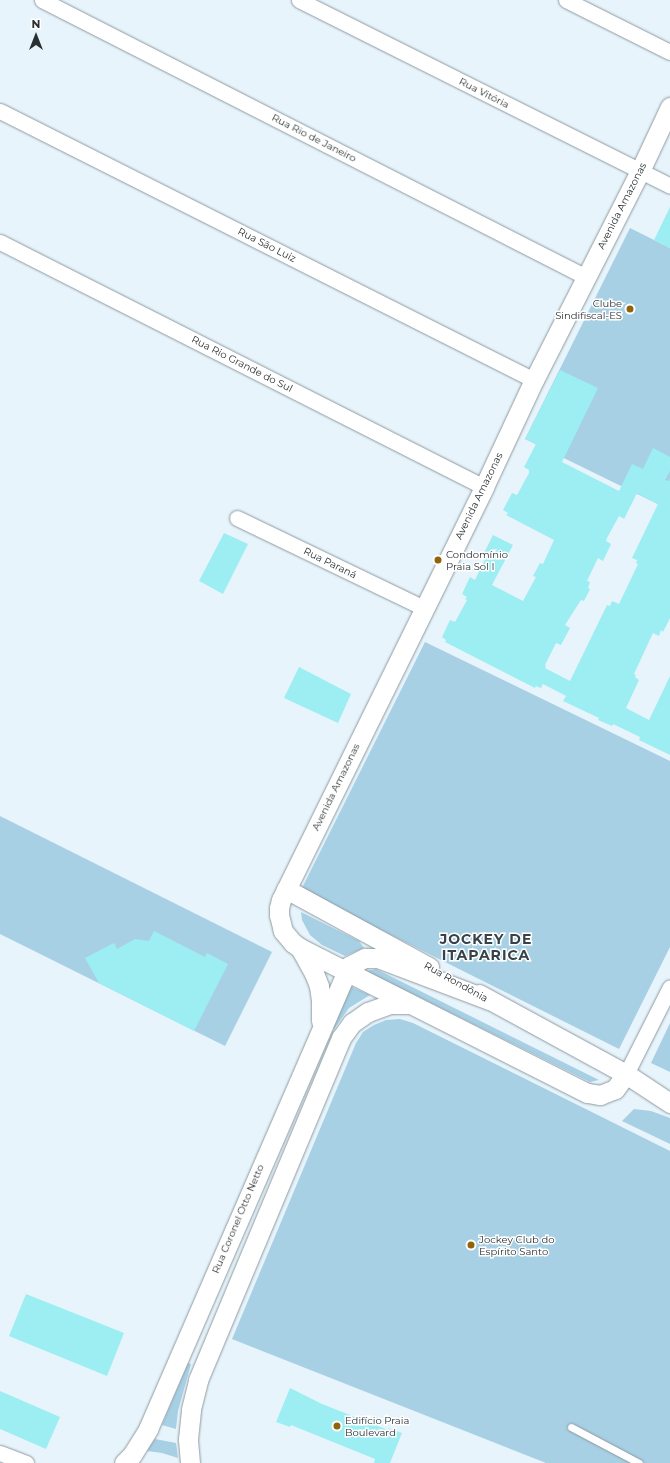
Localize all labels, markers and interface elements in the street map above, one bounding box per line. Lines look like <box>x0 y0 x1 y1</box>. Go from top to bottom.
north arrow <box>16 16 56 56</box>
text: N <box>32 17 40 31</box>
street label: Rua Vitória <box>457 75 511 111</box>
street label: Rua Rio de Janeiro <box>270 111 358 165</box>
street label: Avenida Amazonas <box>595 161 649 251</box>
street label: Rua São Luiz <box>236 225 298 265</box>
place label: Clube Sindifiscal-ES <box>555 297 622 320</box>
marker: Clube Sindifiscal-ES <box>625 304 635 314</box>
street label: Rua Rio Grande do Sul <box>189 333 295 395</box>
street label: Avenida Amazonas <box>453 450 505 542</box>
street label: Rua Paraná <box>302 545 358 581</box>
place label: Condomínio Praia Sol I <box>446 548 508 572</box>
marker: Condomínio Praia Sol I <box>433 555 443 565</box>
street label: Avenida Amazonas <box>310 741 362 833</box>
district label: JOCKEY DE ITAPARICA <box>440 931 532 964</box>
street label: Rua Rondônia <box>422 960 490 1004</box>
street label: Rua Coronel Otto Netto <box>210 1163 266 1275</box>
place label: Jockey Club do Espírito Santo <box>479 1233 555 1256</box>
marker: Jockey Club do Espírito Santo <box>466 1240 476 1250</box>
place label: Edifício Praia Boulevard <box>345 1414 409 1438</box>
marker: Edifício Praia Boulevard <box>332 1421 342 1431</box>

